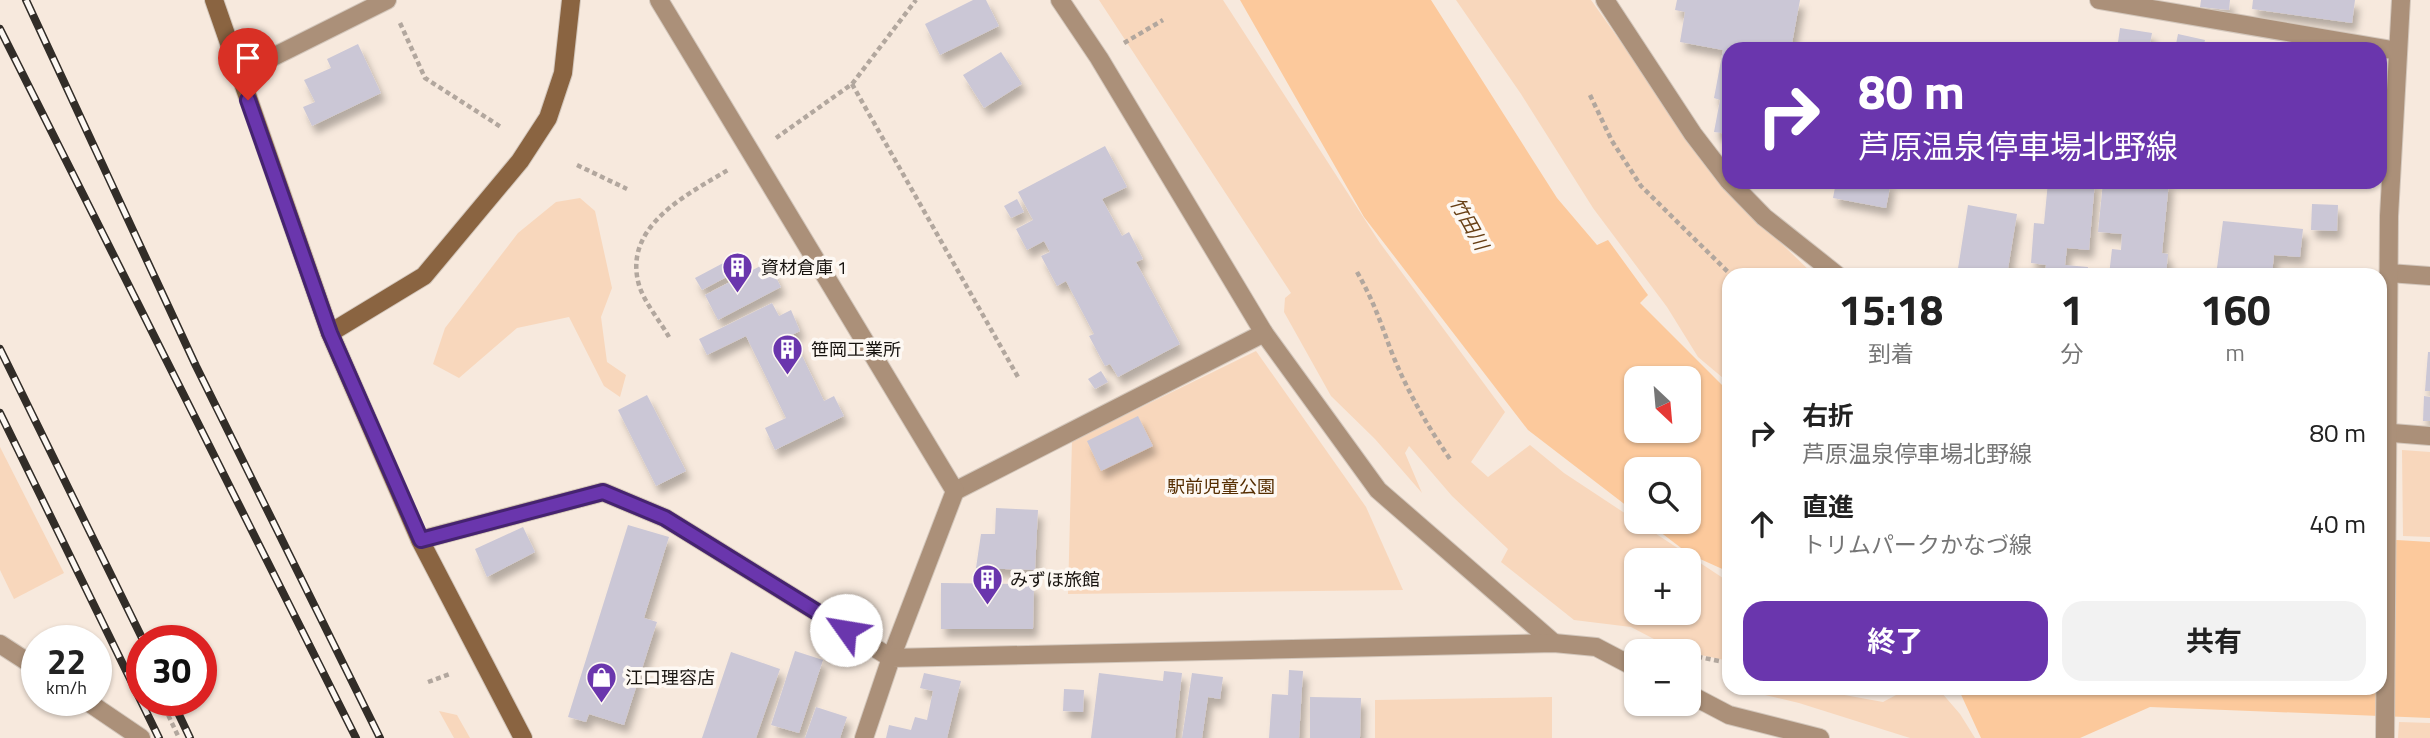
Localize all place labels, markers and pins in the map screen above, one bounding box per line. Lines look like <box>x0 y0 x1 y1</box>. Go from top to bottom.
pin <box>218 28 278 100</box>
building icon: 資材倉庫 1 <box>721 250 755 294</box>
place label: 資材倉庫 1 <box>761 254 847 281</box>
building icon: 笹岡工業所 <box>771 332 805 376</box>
place label: 笹岡工業所 <box>811 336 901 363</box>
building icon: みずほ旅館 <box>970 562 1004 606</box>
place label: みずほ旅館 <box>1010 566 1100 593</box>
shop icon: 江口理容店 <box>585 660 619 704</box>
place label: 江口理容店 <box>625 664 715 691</box>

